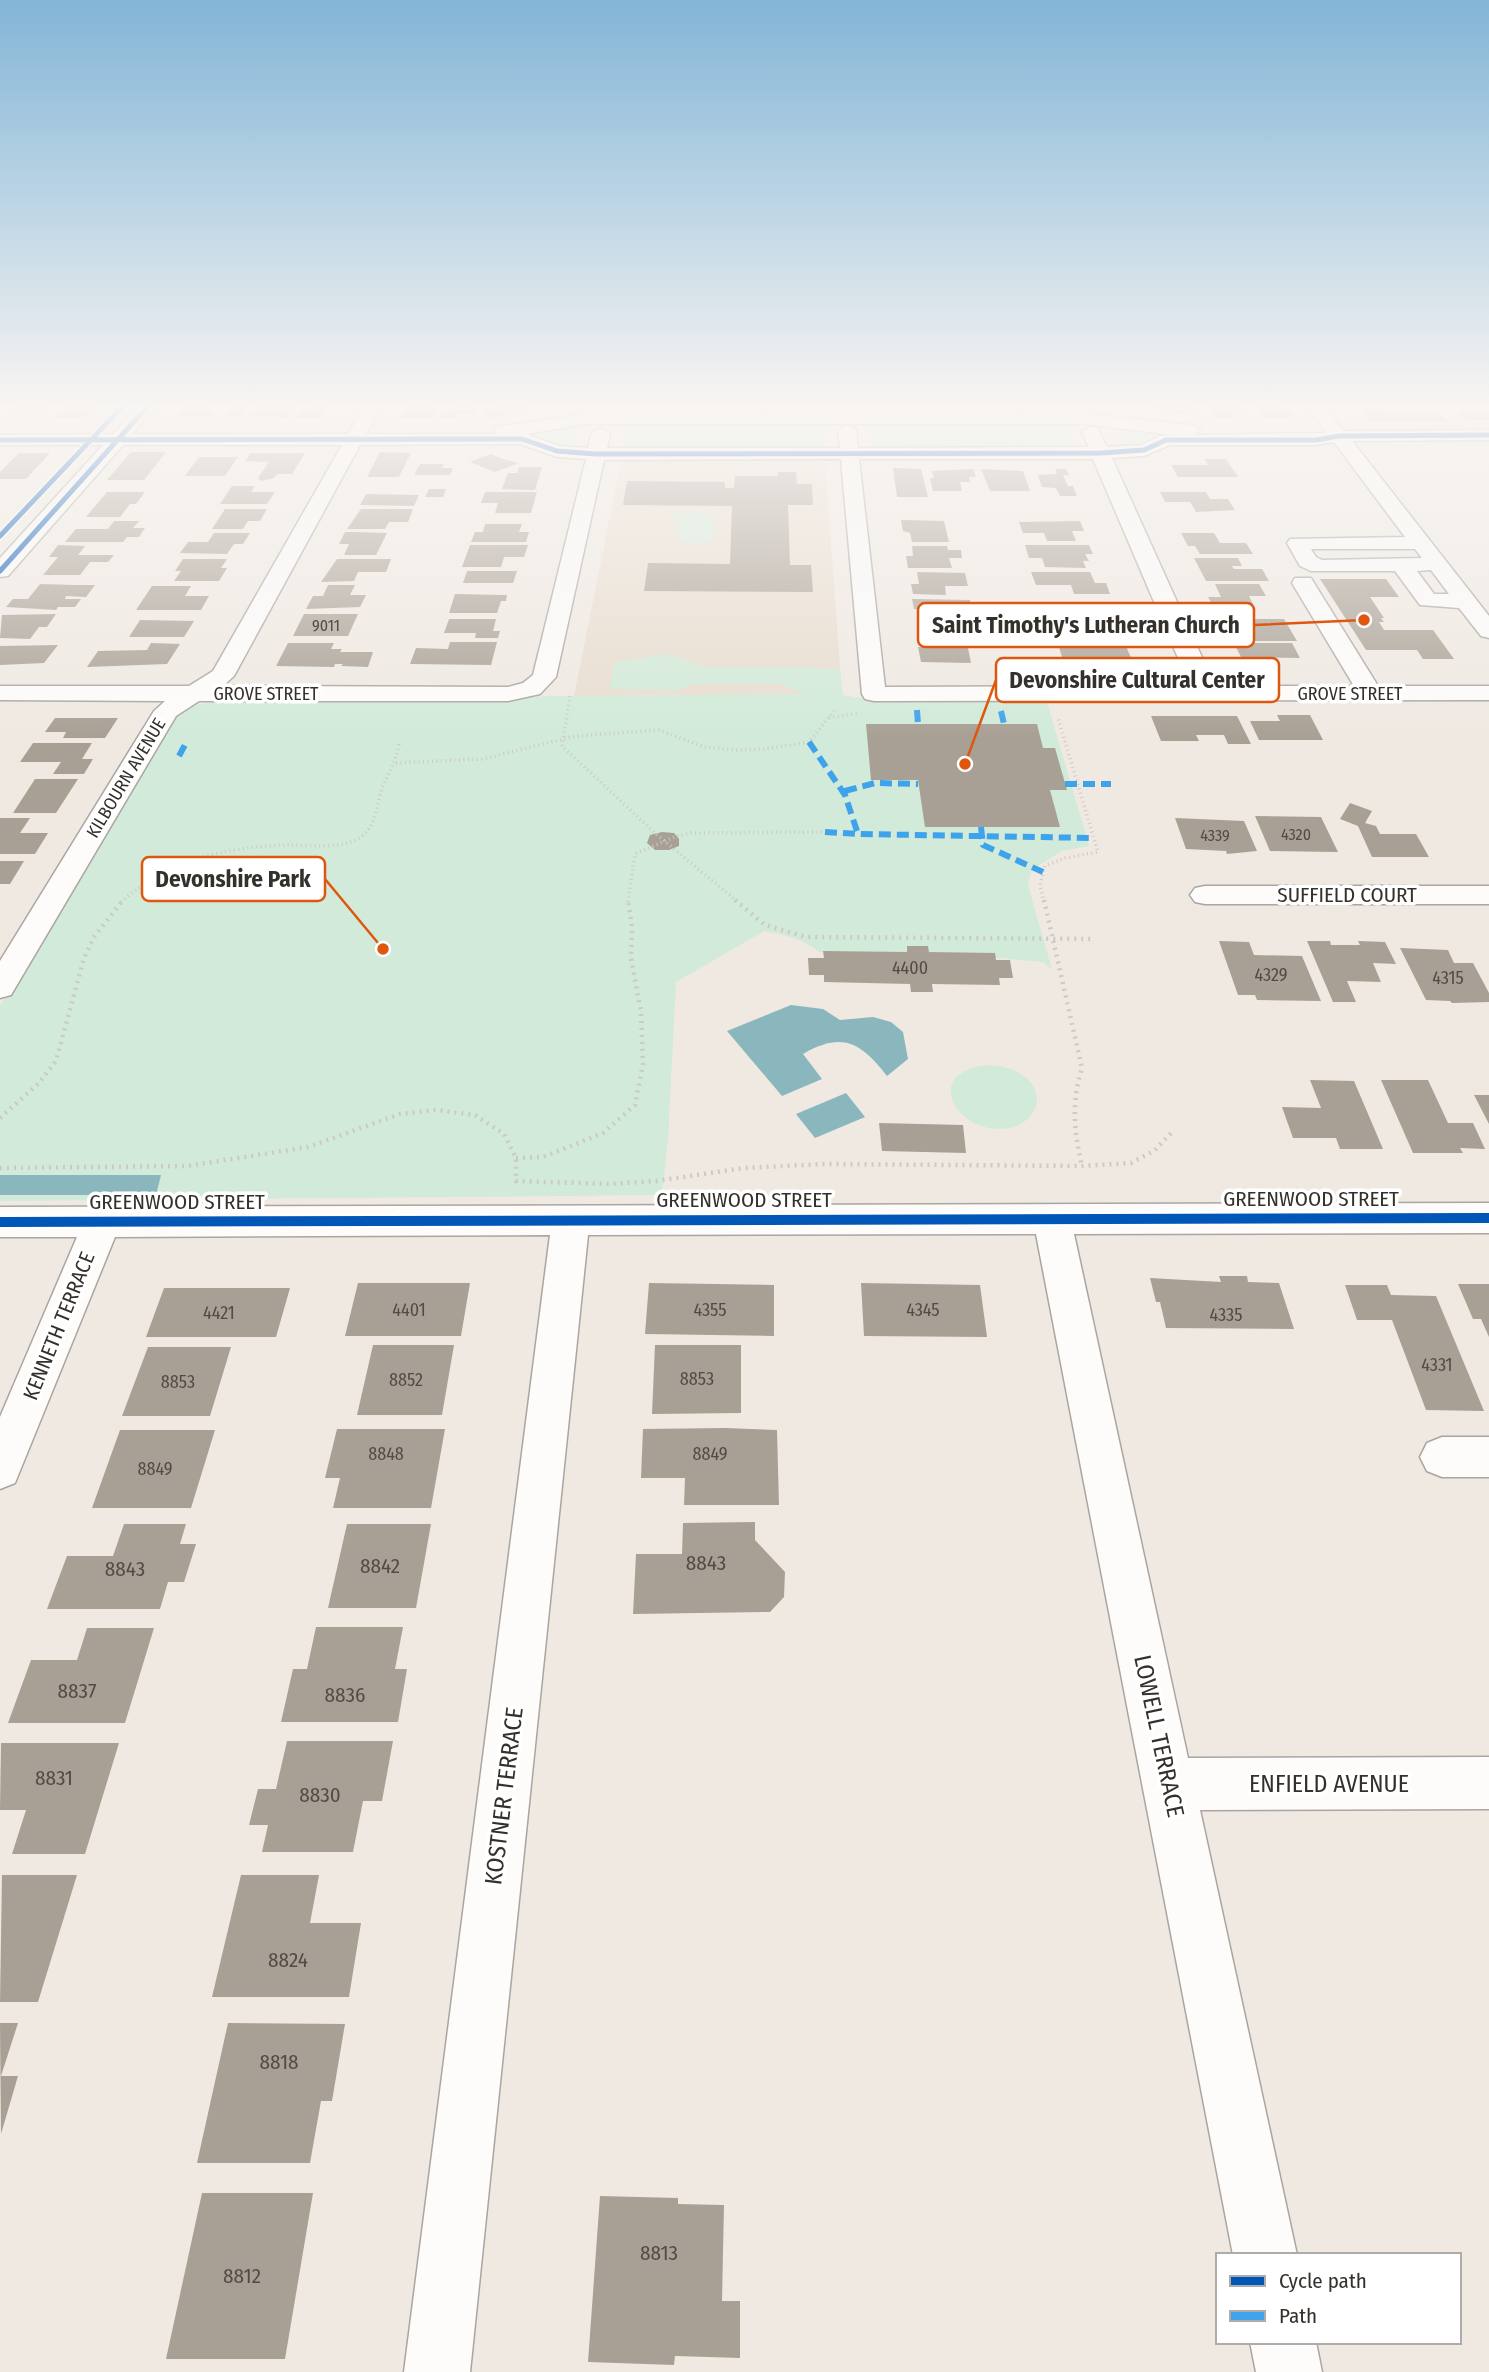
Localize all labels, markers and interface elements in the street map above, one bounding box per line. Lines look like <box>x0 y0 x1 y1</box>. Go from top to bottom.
callout: Saint Timothy's Lutheran Church <box>918 603 1254 647</box>
text: Saint Timothy's Lutheran Church <box>932 611 1240 639</box>
house number: 9011 <box>312 616 340 635</box>
callout: Devonshire Cultural Center <box>996 658 1279 702</box>
text: Devonshire Cultural Center <box>1009 666 1265 694</box>
street label: GROVE STREET <box>214 683 319 705</box>
street label: GROVE STREET <box>1298 683 1403 705</box>
street label: KILBOURN AVENUE <box>82 714 170 842</box>
house number: 4320 <box>1281 825 1311 844</box>
house number: 4339 <box>1200 826 1230 845</box>
callout: Devonshire Park <box>142 857 325 901</box>
text: Devonshire Park <box>155 865 311 893</box>
street label: SUFFIELD COURT <box>1277 882 1417 908</box>
house number: 4400 <box>892 957 928 979</box>
house number: 4329 <box>1255 964 1288 986</box>
house number: 4315 <box>1432 967 1464 989</box>
street label: GREENWOOD STREET <box>1223 1186 1399 1212</box>
street label: GREENWOOD STREET <box>656 1187 832 1213</box>
street label: GREENWOOD STREET <box>89 1189 265 1215</box>
street label: KENNETH TERRACE <box>17 1248 101 1404</box>
house number: 4401 <box>392 1299 426 1321</box>
house number: 4355 <box>693 1299 727 1321</box>
house number: 4345 <box>906 1299 940 1321</box>
house number: 4421 <box>203 1302 235 1324</box>
house number: 4335 <box>1210 1304 1242 1326</box>
house number: 4331 <box>1421 1354 1453 1376</box>
house number: 8853 <box>680 1368 714 1390</box>
house number: 8852 <box>389 1369 423 1391</box>
house number: 8853 <box>161 1371 195 1393</box>
house number: 8848 <box>368 1443 404 1465</box>
house number: 8849 <box>692 1443 728 1465</box>
house number: 8849 <box>137 1458 173 1480</box>
house number: 8843 <box>686 1550 726 1576</box>
house number: 8842 <box>360 1553 400 1579</box>
house number: 8843 <box>105 1556 145 1582</box>
street label: LOWELL TERRACE <box>1128 1652 1190 1820</box>
house number: 8837 <box>58 1678 96 1704</box>
house number: 8836 <box>325 1682 365 1708</box>
street label: KOSTNER TERRACE <box>479 1706 529 1886</box>
house number: 8831 <box>35 1765 73 1791</box>
street label: ENFIELD AVENUE <box>1249 1770 1409 1798</box>
house number: 8830 <box>299 1782 341 1808</box>
house number: 8824 <box>268 1947 308 1973</box>
house number: 8818 <box>259 2049 299 2075</box>
house number: 8813 <box>640 2240 678 2266</box>
legend <box>1216 2253 1461 2344</box>
house number: 8812 <box>223 2263 261 2289</box>
text: Cycle path <box>1279 2268 1367 2294</box>
text: Path <box>1279 2303 1317 2329</box>

